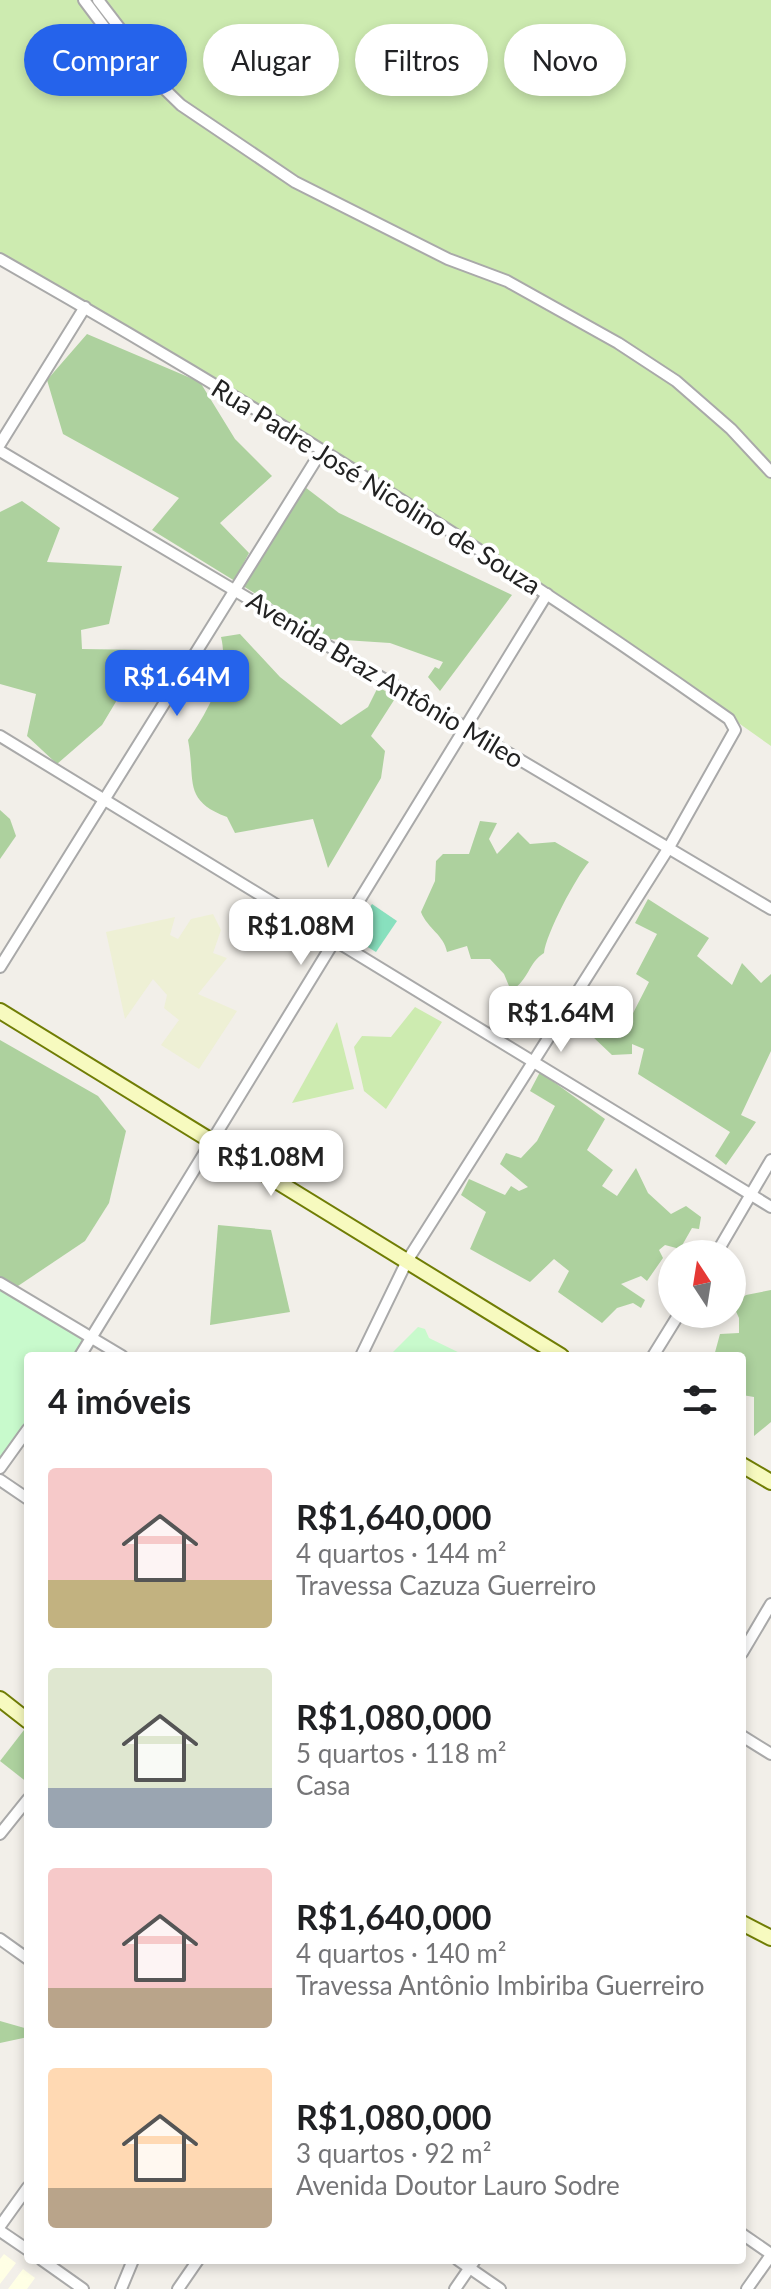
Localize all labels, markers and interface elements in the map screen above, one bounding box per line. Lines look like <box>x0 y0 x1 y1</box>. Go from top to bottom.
chip: Comprar <box>24 24 187 96</box>
chip: Alugar <box>203 24 339 96</box>
chip: Filtros <box>355 24 488 96</box>
chip: Novo <box>504 24 626 96</box>
street label: Rua Padre José Nicolino de Souza <box>206 371 547 601</box>
street label: Avenida Braz Antônio Mileo <box>241 584 530 775</box>
pin: R$1.64M <box>103 650 251 718</box>
text: R$1.64M <box>123 660 231 692</box>
pin: R$1.08M <box>227 899 375 967</box>
text: R$1.08M <box>247 909 355 941</box>
pin: R$1.64M <box>487 986 635 1054</box>
text: R$1.64M <box>507 996 615 1028</box>
pin: R$1.08M <box>197 1130 345 1198</box>
text: R$1.08M <box>217 1140 325 1172</box>
north arrow <box>658 1240 746 1328</box>
map controls <box>658 1240 746 1328</box>
icon: filters <box>678 1378 722 1422</box>
text: 4 imóveis <box>48 1380 191 1421</box>
text: R$1,640,000 <box>296 1496 492 1537</box>
icon: home <box>112 1500 208 1596</box>
text: 4 quartos · 144 m² <box>296 1537 506 1569</box>
text: Travessa Cazuza Guerreiro <box>296 1569 596 1601</box>
text: R$1,080,000 <box>296 1696 492 1737</box>
icon: home <box>112 1700 208 1796</box>
text: 5 quartos · 118 m² <box>296 1737 506 1769</box>
text: Casa <box>296 1769 350 1801</box>
text: R$1,640,000 <box>296 1896 492 1937</box>
icon: home <box>112 1900 208 1996</box>
text: 4 quartos · 140 m² <box>296 1937 506 1969</box>
text: Travessa Antônio Imbiriba Guerreiro <box>296 1969 705 2001</box>
text: R$1,080,000 <box>296 2096 492 2137</box>
icon: home <box>112 2100 208 2196</box>
text: 3 quartos · 92 m² <box>296 2137 491 2169</box>
text: Avenida Doutor Lauro Sodre <box>296 2169 620 2201</box>

